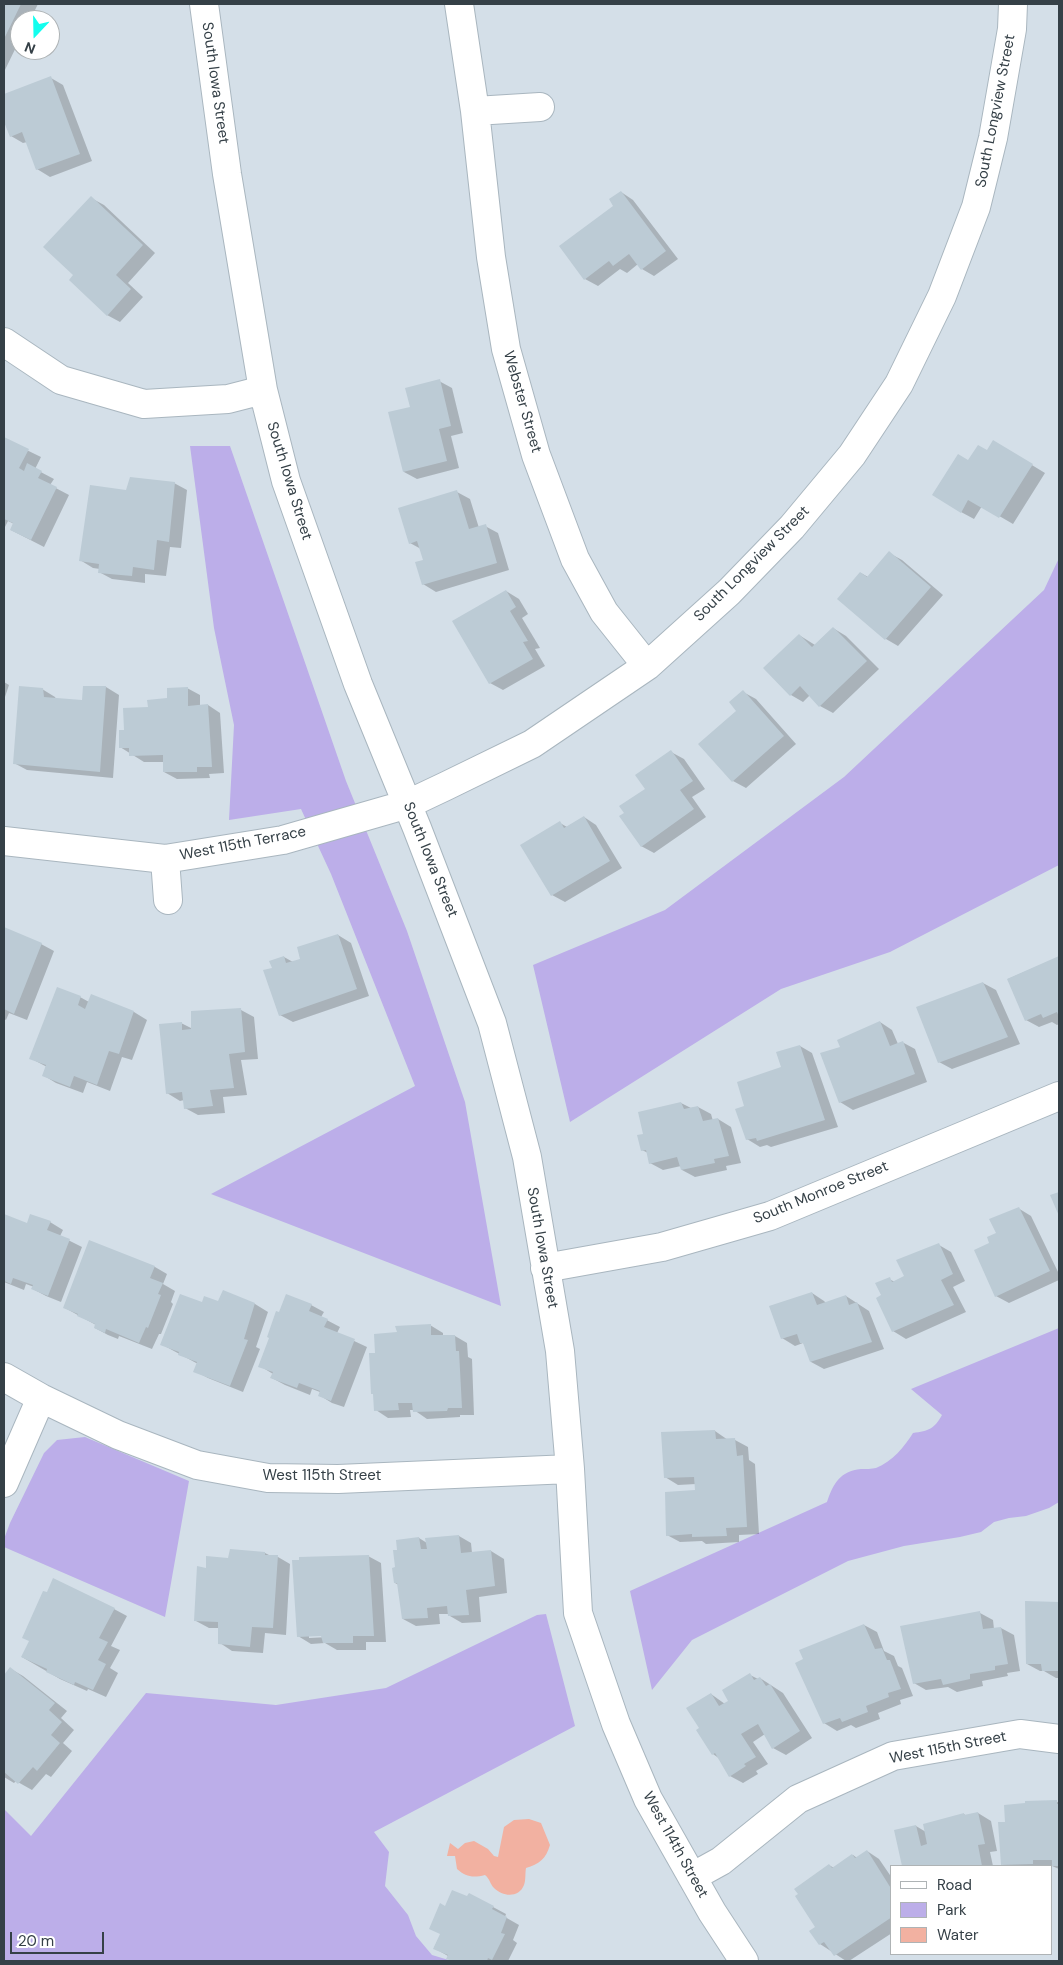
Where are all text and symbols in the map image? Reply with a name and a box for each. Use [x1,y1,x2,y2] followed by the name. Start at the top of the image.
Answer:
[10,10,60,60] north arrow
[198,21,232,145] street label: South Iowa Street
[972,33,1020,189] street label: South Longview Street
[22,38,38,58] text: N
[499,349,545,455] street label: Webster Street
[262,420,316,542] street label: South Iowa Street
[691,503,813,625] street label: South Longview Street
[399,800,461,920] street label: South Iowa Street
[178,823,308,865] street label: West 115th Terrace
[751,1158,891,1228] street label: South Monroe Street
[522,1186,562,1310] street label: South Iowa Street
[263,1467,381,1485] street label: West 115th Street
[888,1728,1008,1768] street label: West 115th Street
[638,1789,712,1901] street label: West 114th Street
[890,1865,1053,1955] legend
[937,1875,972,1895] text: Road
[937,1900,967,1920] text: Park
[12,1922,106,1954] scale bar
[937,1925,978,1945] text: Water
[18,1931,54,1951] text: 20 m

